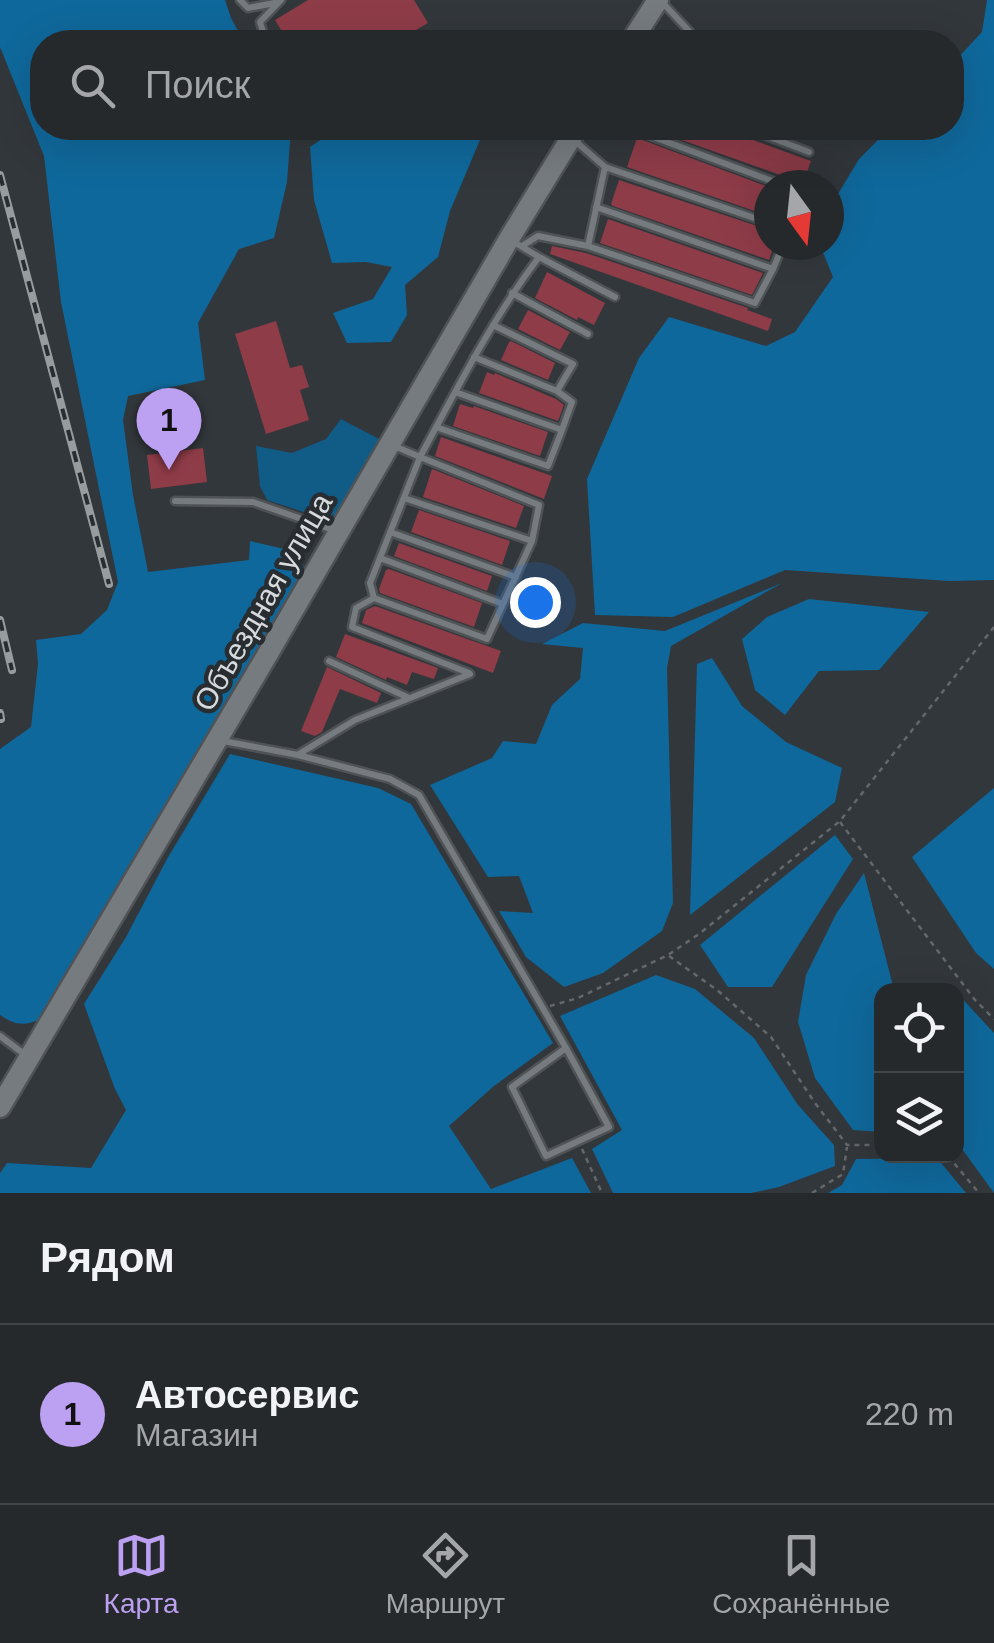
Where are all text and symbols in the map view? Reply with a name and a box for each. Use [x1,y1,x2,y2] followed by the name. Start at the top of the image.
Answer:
[30,30,964,140] search box
[65,58,120,113] icon: search
[145,64,250,106] text: Поиск
[754,170,844,260] north arrow
[136,388,202,470] pin: 1
[187,487,339,716] street label: Объездная улица
[510,577,561,628] your location
[874,983,964,1163] map controls
[874,983,964,1073] button: locate
[874,1073,964,1163] button: layers
[40,1234,175,1281] text: Рядом
[135,1374,359,1416] text: Автосервис
[64,1396,81,1432] text: 1
[865,1396,954,1432] text: 220 m
[135,1417,258,1453] text: Магазин
[104,1528,179,1620] tab: Карта
[386,1528,505,1620] tab: Маршрут
[712,1528,890,1620] tab: Сохранённые

